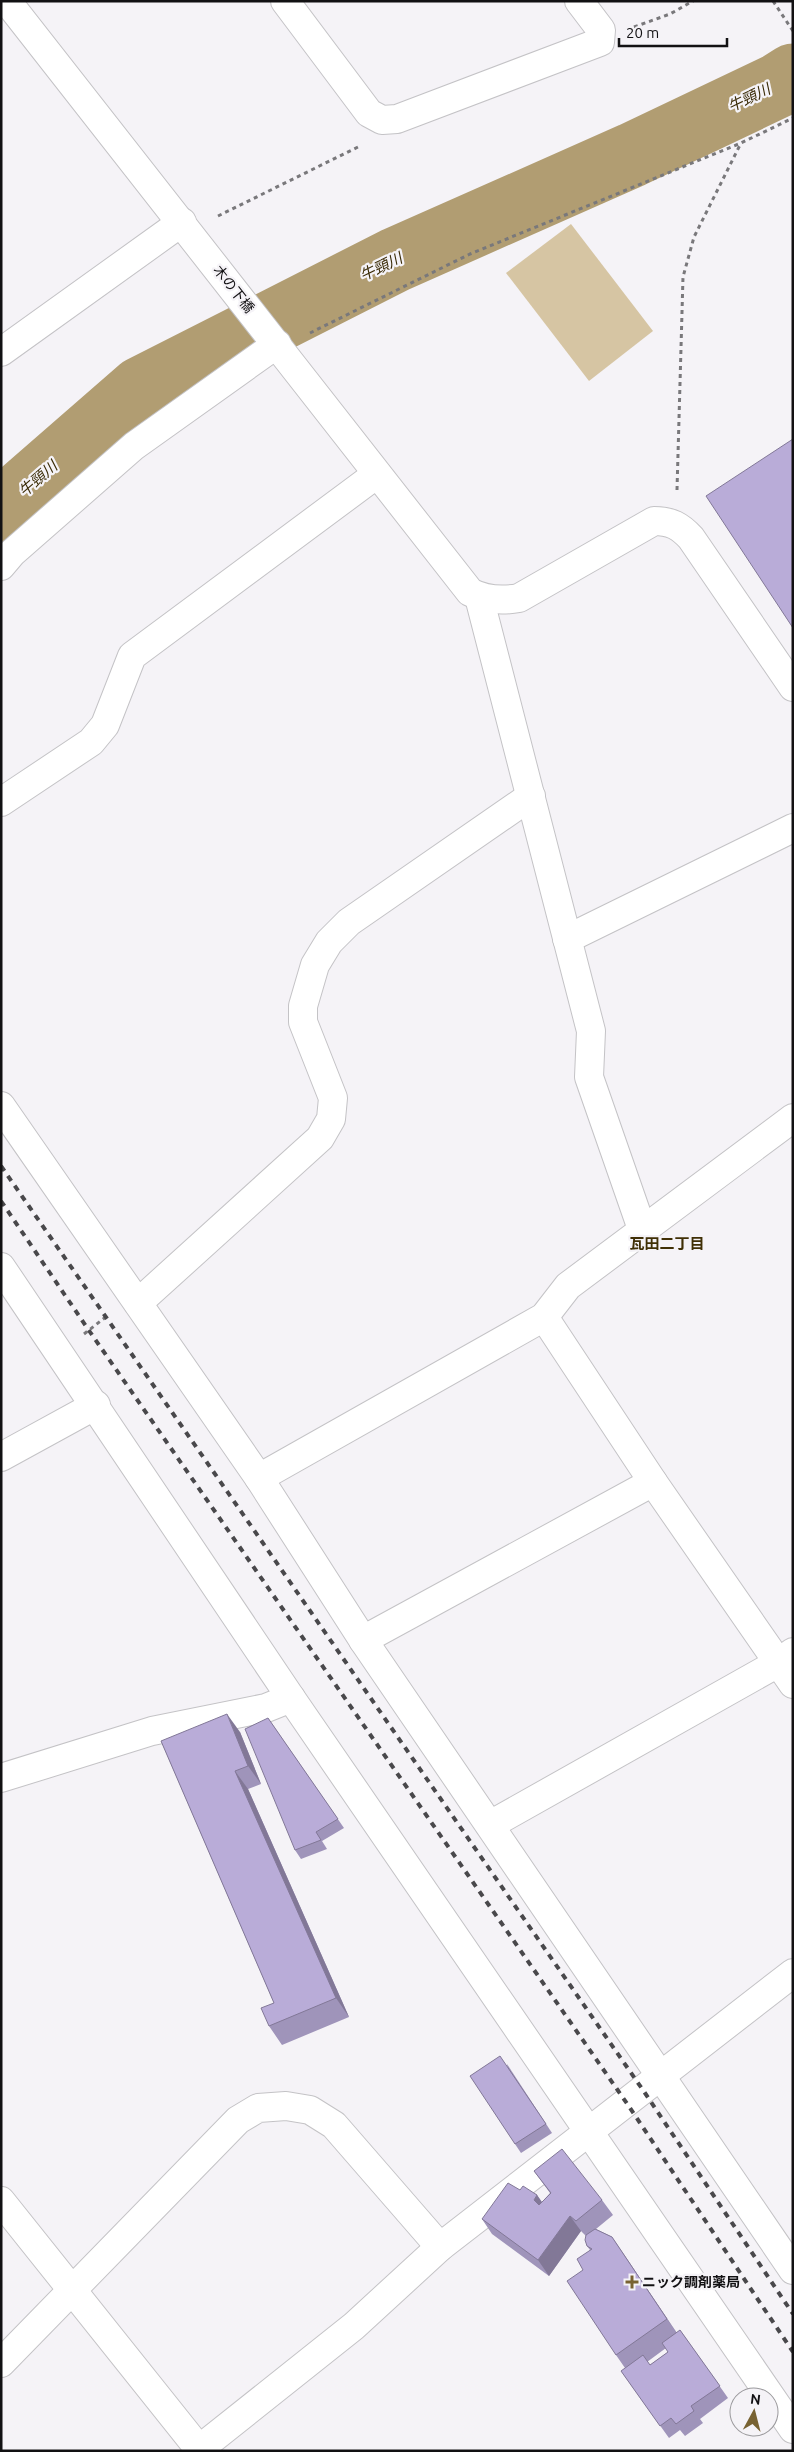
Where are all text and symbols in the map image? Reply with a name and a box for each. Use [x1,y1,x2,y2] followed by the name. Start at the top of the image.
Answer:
[619,15,726,47] scale bar
[626,24,659,41] text: 20 m
[725,79,775,115] water label: 牛頸川
[357,248,407,284] water label: 牛頸川
[210,262,258,316] street label: 木の下橋
[15,456,62,500] water label: 牛頸川
[629,1235,705,1252] district label: 瓦田二丁目
[642,2274,740,2290] place label: ニック調剤薬局
[626,2276,638,2288] marker: ニック調剤薬局
[729,2387,779,2437] north arrow
[749,2391,762,2408] text: N

